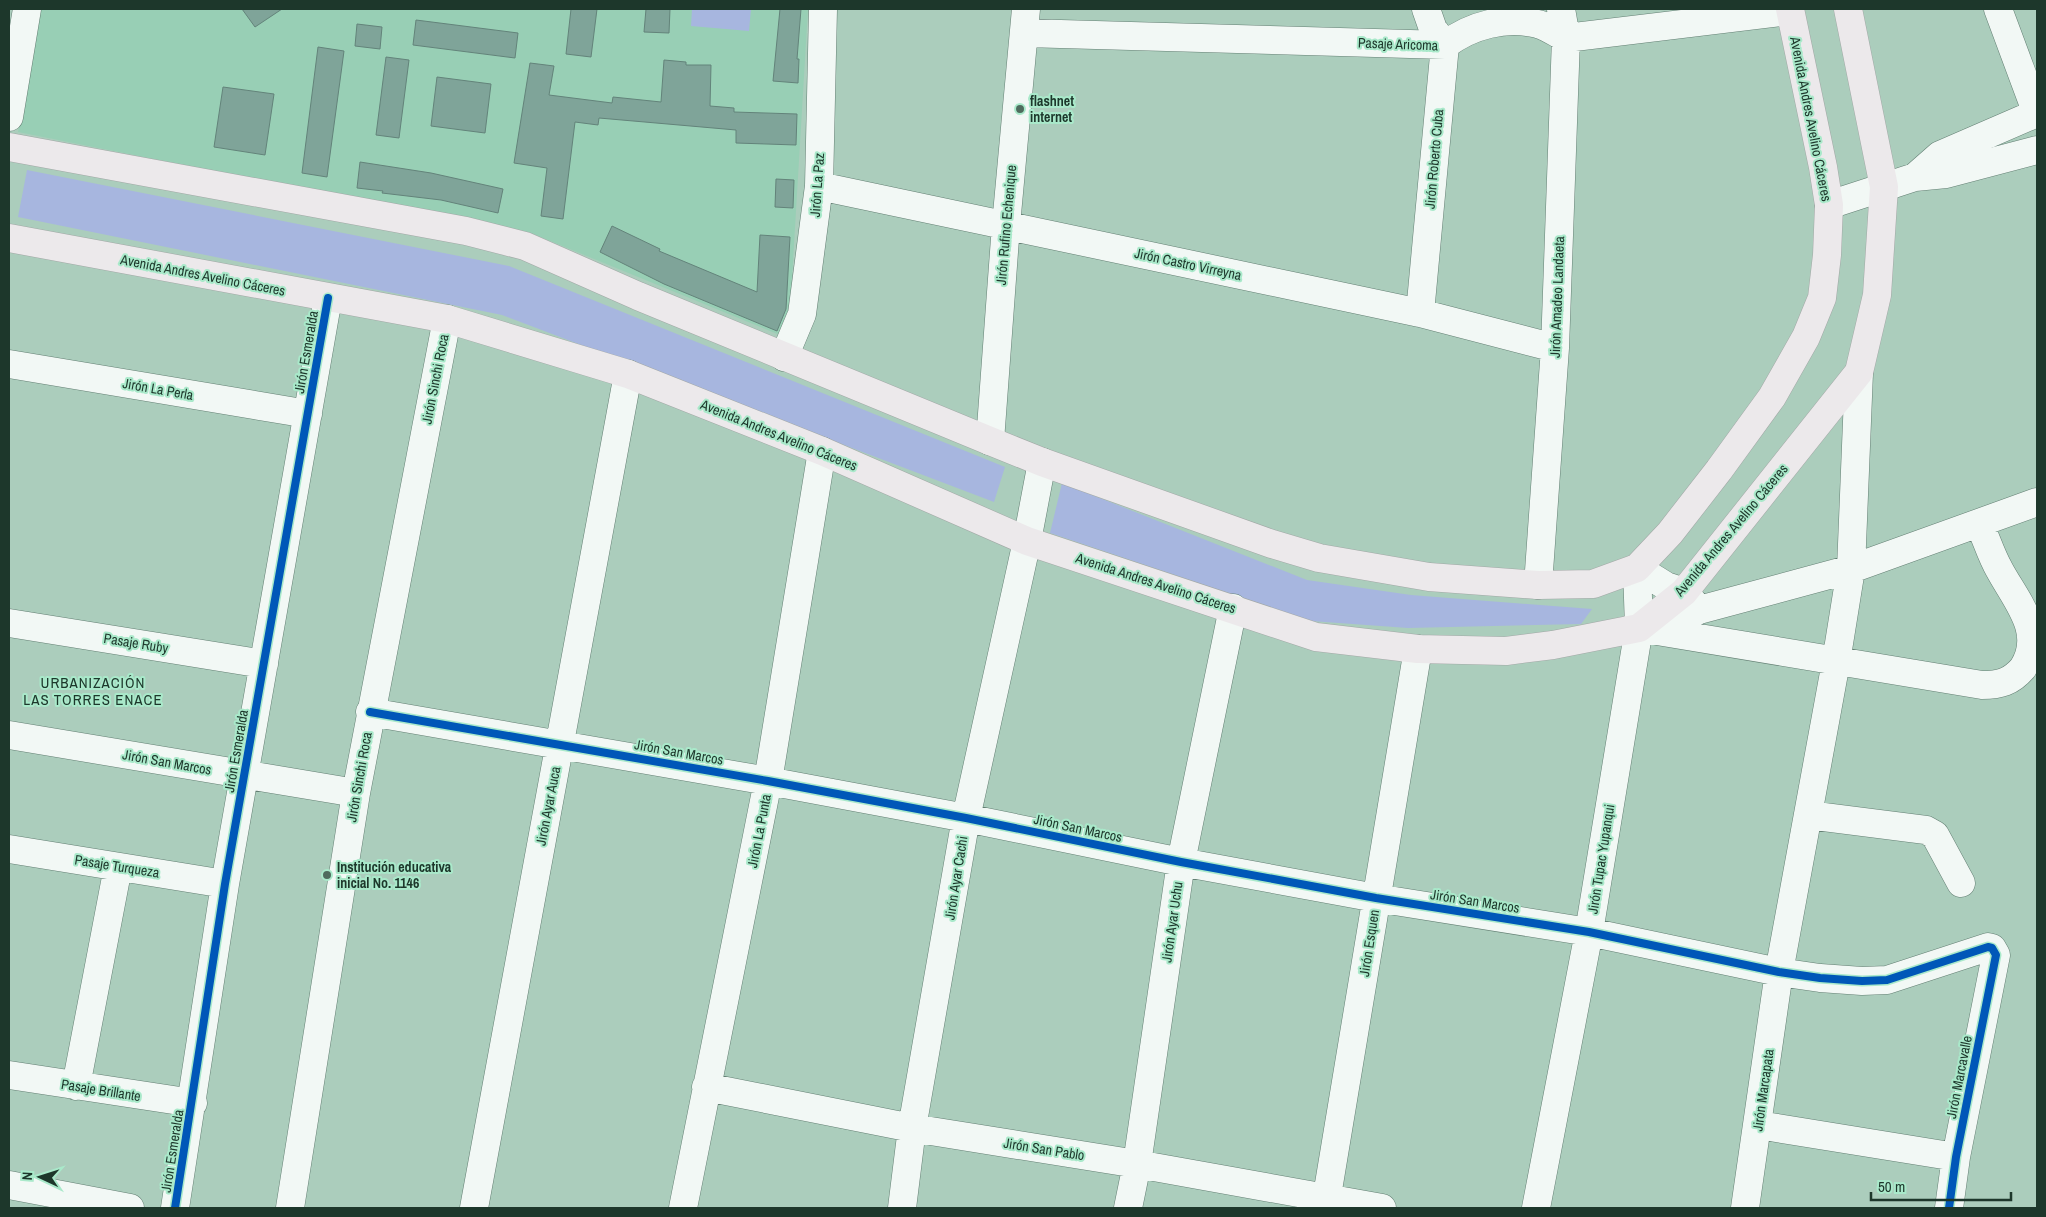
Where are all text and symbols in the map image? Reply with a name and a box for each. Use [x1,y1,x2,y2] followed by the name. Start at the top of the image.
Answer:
[1358,34,1439,54] street label: Pasaje Aricoma
[1786,34,1836,203] street label: Avenida Andres Avelino Cáceres
[1030,92,1074,126] place label: flashnet internet
[1014,103,1026,115] marker: flashnet internet
[1421,108,1447,210] street label: Jirón Roberto Cuba
[806,152,828,218] street label: Jirón La Paz
[992,164,1020,286] street label: Jirón Rufino Echenique
[1546,235,1568,358] street label: Jirón Amadeo Landaeta
[1133,244,1244,284] street label: Jirón Castro Virreyna
[118,250,287,300] street label: Avenida Andres Avelino Cáceres
[290,309,322,395] street label: Jirón Esmeralda
[417,332,453,426] street label: Jirón Sinchi Roca
[121,374,195,404] street label: Jirón La Perla
[697,395,860,475] street label: Avenida Andres Avelino Cáceres
[1670,460,1792,601] street label: Avenida Andres Avelino Cáceres
[1073,548,1239,618] street label: Avenida Andres Avelino Cáceres
[102,629,170,657] street label: Pasaje Ruby
[23,672,163,710] district label: URBANIZACIÓN LAS TORRES ENACE
[220,708,252,794] street label: Jirón Esmeralda
[342,730,376,824] street label: Jirón Sinchi Roca
[633,735,725,769] street label: Jirón San Marcos
[121,745,213,779] street label: Jirón San Marcos
[532,764,565,847] street label: Jirón Ayar Auca
[743,792,775,869] street label: Jirón La Punta
[1583,803,1619,915] street label: Jirón Tupac Yupanqui
[1032,810,1124,846] street label: Jirón San Marcos
[940,835,972,921] street label: Jirón Ayar Cachi
[73,850,161,882] street label: Pasaje Turqueza
[337,858,452,892] place label: Institución educativa inicial No. 1146
[321,869,333,881] marker: Institución educativa inicial No. 1146
[1157,880,1187,964] street label: Jirón Ayar Uchu
[1429,885,1521,917] street label: Jirón San Marcos
[1355,908,1383,978] street label: Jirón Esquen
[1942,1034,1976,1120] street label: Jirón Marcavalle
[1748,1047,1778,1132] street label: Jirón Marcapata
[60,1075,142,1105] street label: Pasaje Brillante
[157,1108,188,1194] street label: Jirón Esmeralda
[1002,1134,1086,1164] street label: Jirón San Pablo
[15,1152,65,1202] north arrow
[1871,1170,2011,1202] scale bar
[18,1171,36,1181] text: N
[1878,1176,1905,1197] text: 50 m

